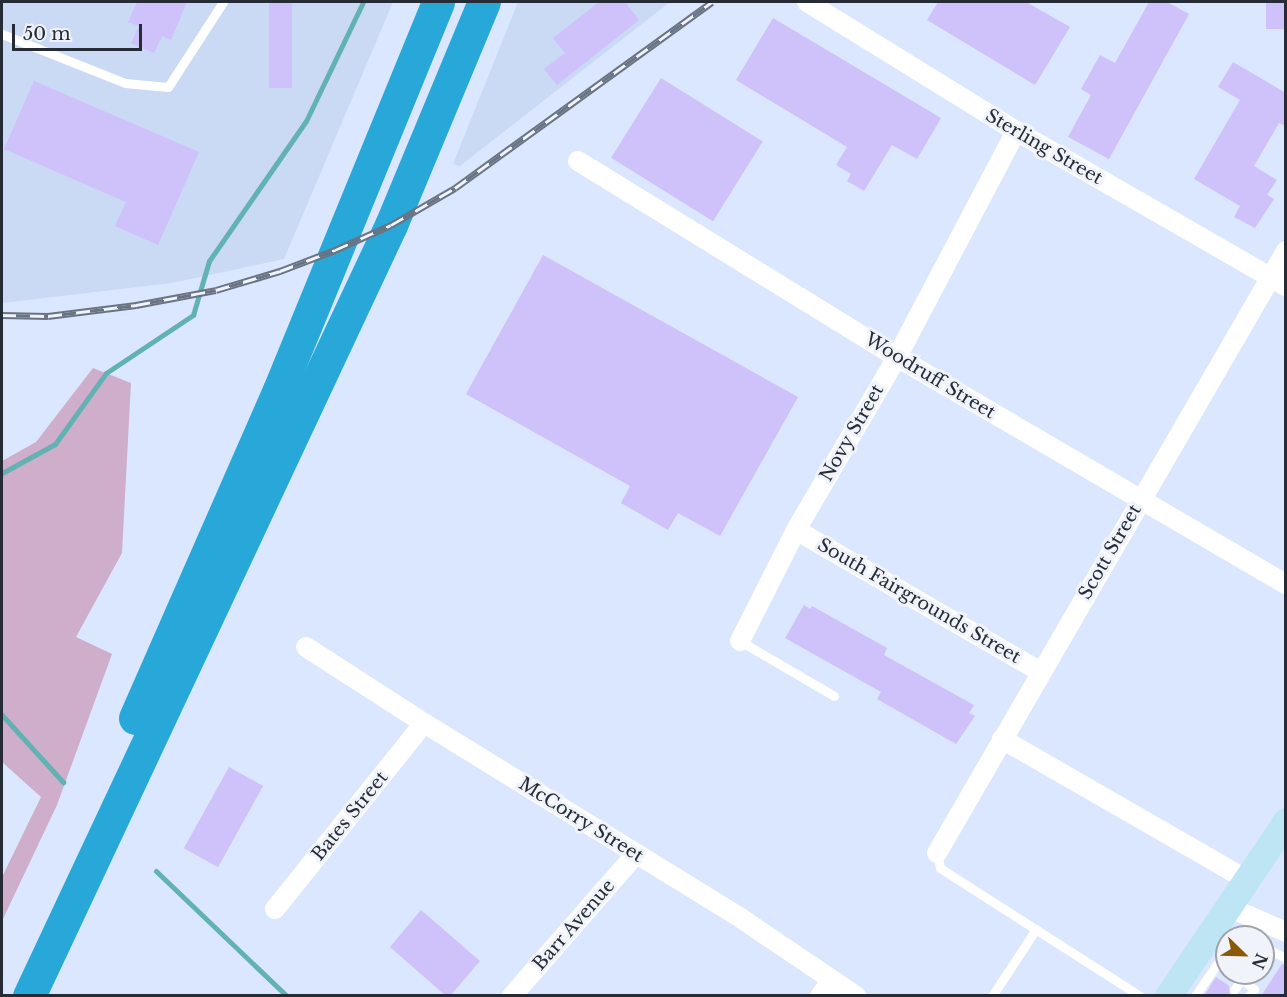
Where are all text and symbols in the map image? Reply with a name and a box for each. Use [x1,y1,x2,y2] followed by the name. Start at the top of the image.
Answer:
[15,12,146,50] scale bar
[23,23,71,45] text: 50 m
[982,105,1106,189] street label: Sterling Street
[861,328,999,424] street label: Woodruff Street
[815,380,889,486] street label: Novy Street
[1074,501,1146,603] street label: Scott Street
[814,534,1024,668] street label: South Fairgrounds Street
[308,767,392,865] street label: Bates Street
[515,773,647,867] street label: McCorry Street
[528,875,620,975] street label: Barr Avenue
[1215,925,1275,985] north arrow
[1248,950,1272,972] text: N

